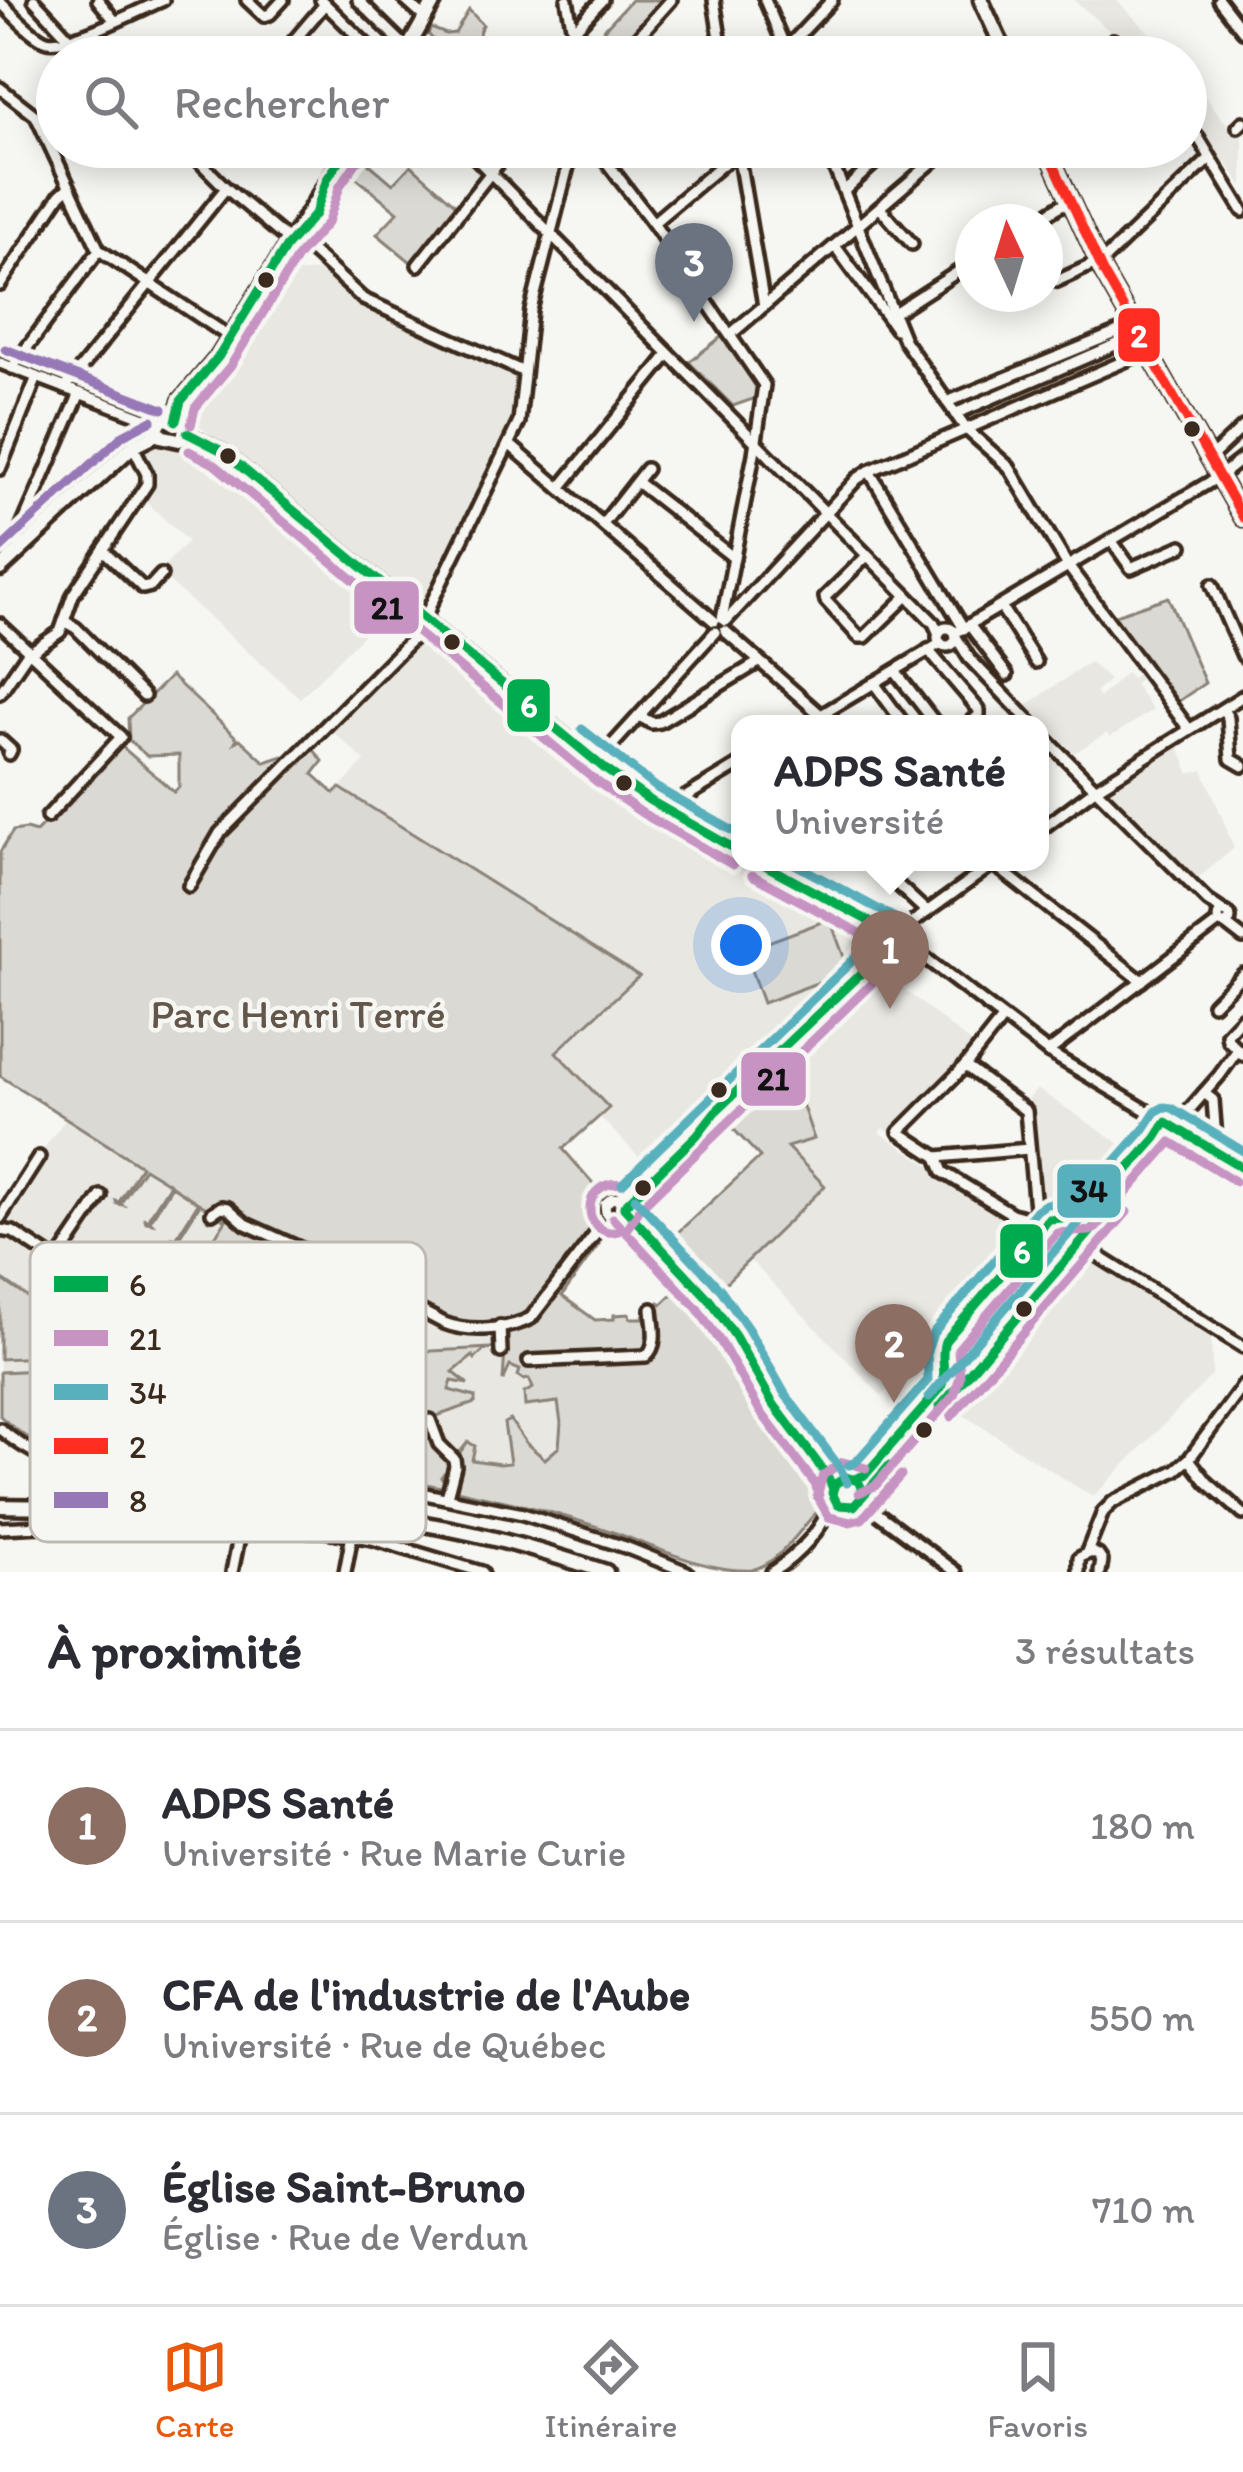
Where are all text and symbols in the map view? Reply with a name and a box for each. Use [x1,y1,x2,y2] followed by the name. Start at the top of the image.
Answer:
[36,36,1207,168] search box
[78,69,144,135] icon: search
[174,75,389,129] text: Rechercher
[955,204,1063,312] north arrow
[655,223,733,322] pin: 3
[255,269,277,291] unlabelled marker
[1116,306,1162,364] line badge: 2
[1130,316,1148,355] text: 2
[1181,418,1203,440] unlabelled marker
[217,445,239,467] unlabelled marker
[352,579,421,636] line badge: 21
[371,588,404,627] text: 21
[441,631,463,653] unlabelled marker
[505,677,552,734] line badge: 6
[520,686,538,725] text: 6
[731,715,1049,871] popup
[774,743,1006,797] text: ADPS Santé
[613,772,635,794] unlabelled marker
[774,797,944,844] text: Université
[851,910,929,1009] pin: 1
[711,915,771,975] your location
[150,988,446,1039] park label: Parc Henri Terré
[739,1050,808,1108] line badge: 21
[757,1059,790,1098] text: 21
[708,1079,730,1101] unlabelled marker
[1055,1162,1123,1220] line badge: 34
[1070,1171,1108,1210] text: 34
[632,1177,654,1199] unlabelled marker
[998,1222,1045,1280] line badge: 6
[1013,1232,1031,1271] text: 6
[30,1242,426,1542] legend
[129,1265,146,1304] text: 6
[1013,1298,1035,1320] unlabelled marker
[855,1304,933,1403] pin: 2
[129,1319,162,1358] text: 21
[129,1373,167,1412] text: 34
[913,1419,935,1441] unlabelled marker
[129,1427,146,1466] text: 2
[129,1481,147,1520] text: 8
[48,1620,302,1681] text: À proximité
[1015,1627,1195,1674] text: 3 résultats
[162,1775,394,1829] text: ADPS Santé
[78,1802,96,1849] text: 1
[1090,1802,1195,1849] text: 180 m
[162,1829,626,1876] text: Université · Rue Marie Curie
[162,1967,690,2021] text: CFA de l'industrie de l'Aube
[77,1994,97,2041] text: 2
[1088,1994,1195,2041] text: 550 m
[162,2021,606,2068] text: Université · Rue de Québec
[162,2159,526,2213] text: Église Saint-Bruno
[76,2186,98,2233] text: 3
[1092,2186,1195,2233] text: 710 m
[162,2213,528,2260] text: Église · Rue de Verdun
[155,2334,235,2445] tab: Carte
[544,2334,678,2445] tab: Itinéraire
[987,2334,1088,2445] tab: Favoris

